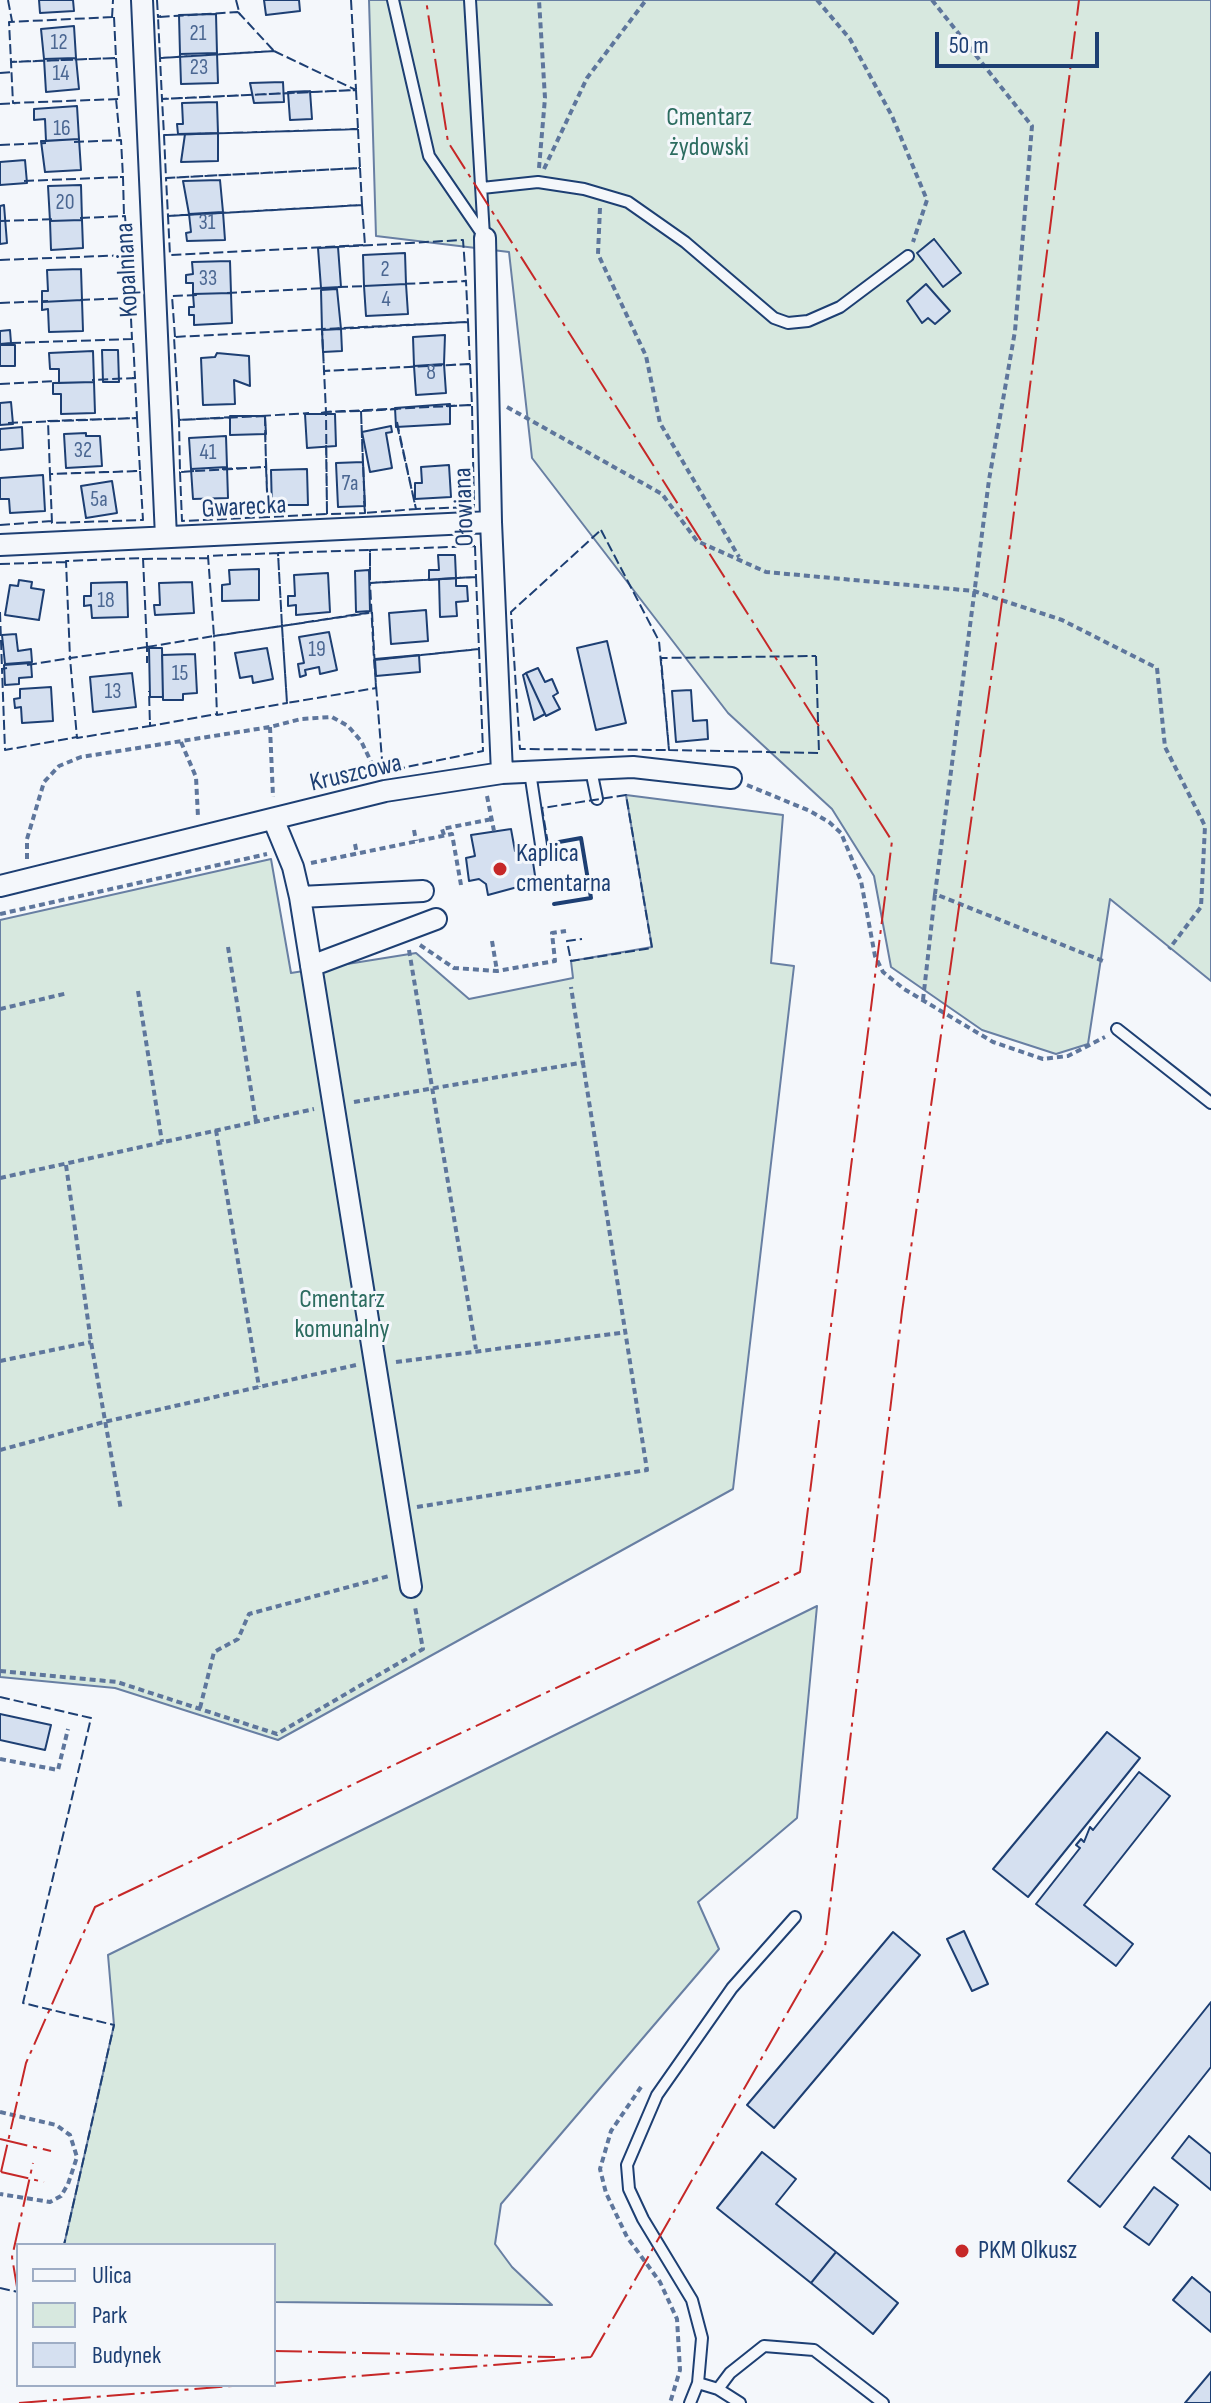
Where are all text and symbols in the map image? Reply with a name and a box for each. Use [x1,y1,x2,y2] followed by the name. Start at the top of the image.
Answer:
[939,16,1103,66] scale bar
[190,21,206,47] house number: 21
[50,30,68,56] house number: 12
[949,31,989,60] text: 50 m
[190,55,208,81] house number: 23
[53,61,69,87] house number: 14
[666,102,752,164] park label: Cmentarz żydowski
[53,116,71,142] house number: 16
[56,190,74,216] house number: 20
[199,210,215,236] house number: 31
[110,222,146,318] street label: Kopalniana
[380,257,390,283] house number: 2
[199,266,217,292] house number: 33
[381,287,391,313] house number: 4
[426,360,436,386] house number: 8
[74,438,92,464] house number: 32
[200,440,216,466] house number: 41
[448,467,482,547] street label: Ołowiana
[342,471,358,497] house number: 7a
[90,487,108,513] house number: 5a
[201,490,287,526] street label: Gwarecka
[97,588,115,614] house number: 18
[308,637,326,663] house number: 19
[172,661,188,687] house number: 15
[105,679,121,705] house number: 13
[307,748,405,800] street label: Kruszcowa
[516,838,611,900] place label: Kaplica cmentarna
[491,860,509,878] marker: Kaplica cmentarna
[295,1284,389,1346] park label: Cmentarz komunalny
[978,2235,1077,2267] place label: PKM Olkusz
[953,2242,971,2260] marker: PKM Olkusz
[16,2243,276,2387] legend
[92,2261,132,2290] text: Ulica
[92,2301,127,2330] text: Park
[92,2341,161,2370] text: Budynek

